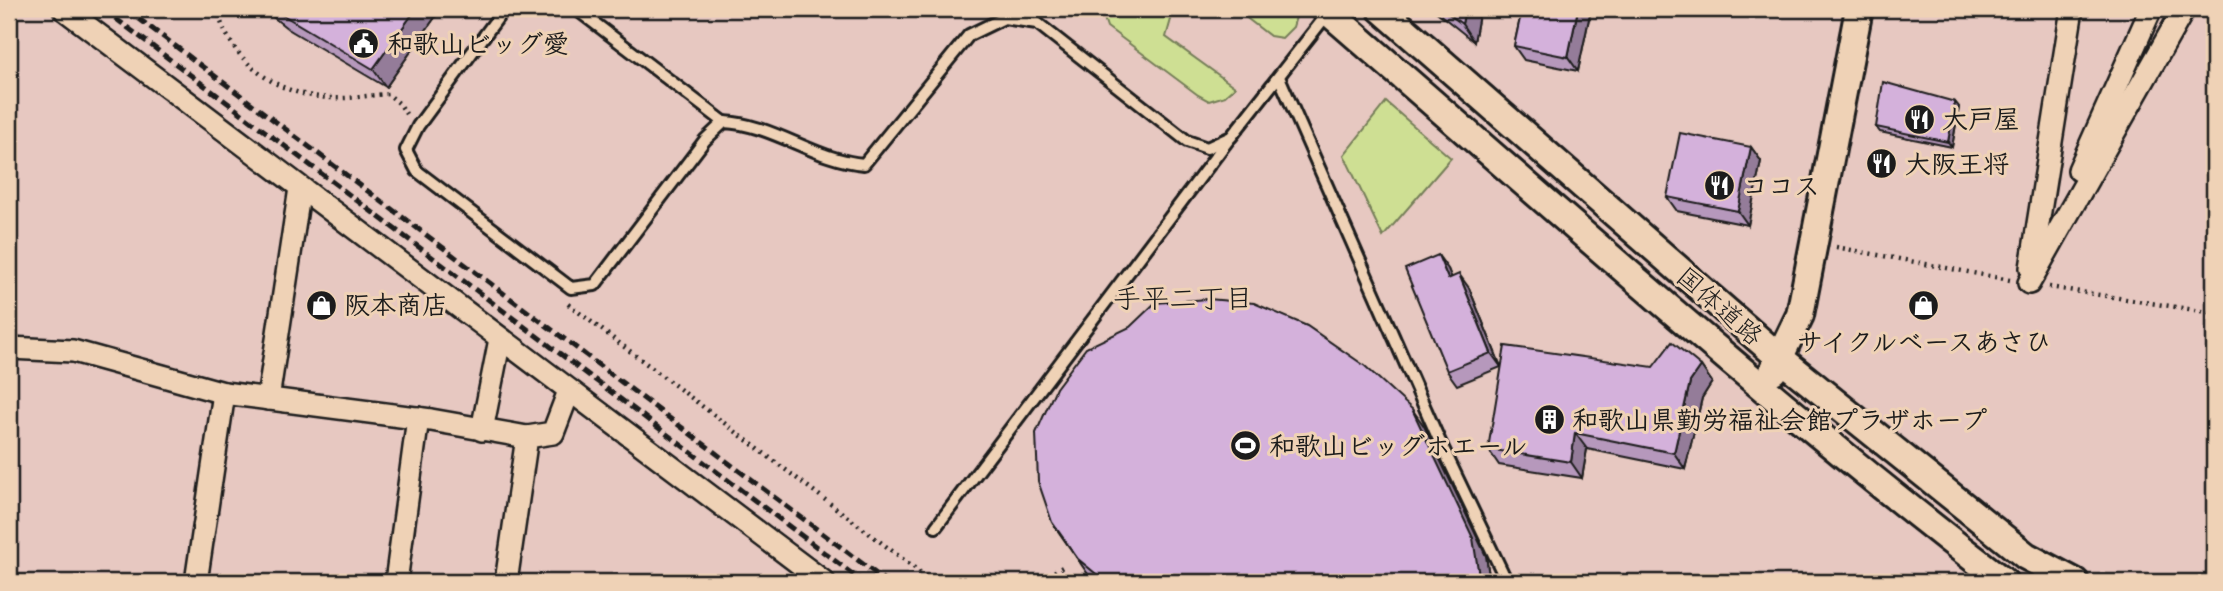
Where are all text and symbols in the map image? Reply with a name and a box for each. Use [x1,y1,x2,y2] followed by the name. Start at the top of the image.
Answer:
[347,27,381,61] public building icon: 和歌山ビッグ愛
[387,29,569,66] place label: 和歌山ビッグ愛
[1902,102,1936,136] restaurant icon: 大戸屋
[1942,104,2020,141] place label: 大戸屋
[1865,147,1899,181] restaurant icon: 大阪王将
[1905,149,2009,186] place label: 大阪王将
[1702,169,1736,203] restaurant icon: ココス
[1742,171,1820,208] place label: ココス
[1666,261,1769,357] street label: 国体道路
[1113,283,1253,323] district label: 手平二丁目
[304,288,338,322] shop icon: 阪本商店
[1907,289,1941,323] shop icon: サイクルベースあさひ
[344,290,448,327] place label: 阪本商店
[1797,327,2051,364] place label: サイクルベースあさひ
[1532,403,1566,437] building icon: 和歌山県勤労福祉会館プラザホープ
[1572,405,1987,442] place label: 和歌山県勤労福祉会館プラザホープ
[1229,429,1263,463] sports icon: 和歌山ビッグホエール
[1269,431,1527,468] place label: 和歌山ビッグホエール

